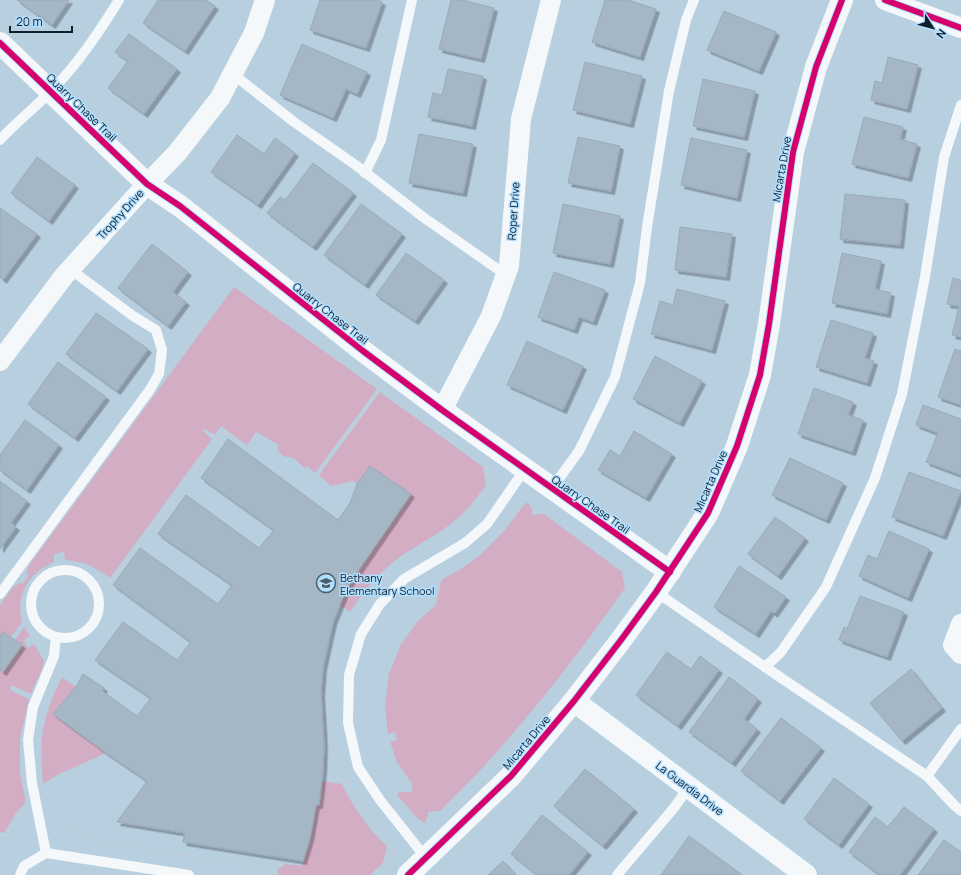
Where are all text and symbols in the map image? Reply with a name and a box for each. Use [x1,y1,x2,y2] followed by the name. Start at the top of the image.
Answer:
[10,8,72,34] scale bar
[913,8,953,48] north arrow
[16,13,43,30] text: 20 m
[933,27,950,42] text: N
[44,70,120,144] street label: Quarry Chase Trail
[768,134,794,203] street label: Micarta Drive
[503,181,523,241] street label: Roper Drive
[93,185,147,242] street label: Trophy Drive
[290,279,372,347] street label: Quarry Chase Trail
[690,447,731,514] street label: Micarta Drive
[549,471,633,537] street label: Quarry Chase Trail
[340,570,435,598] place label: Bethany Elementary School
[315,572,337,594] school or university icon: Bethany Elementary School
[499,711,553,772] street label: Micarta Drive
[653,758,727,819] street label: La Guardia Drive

